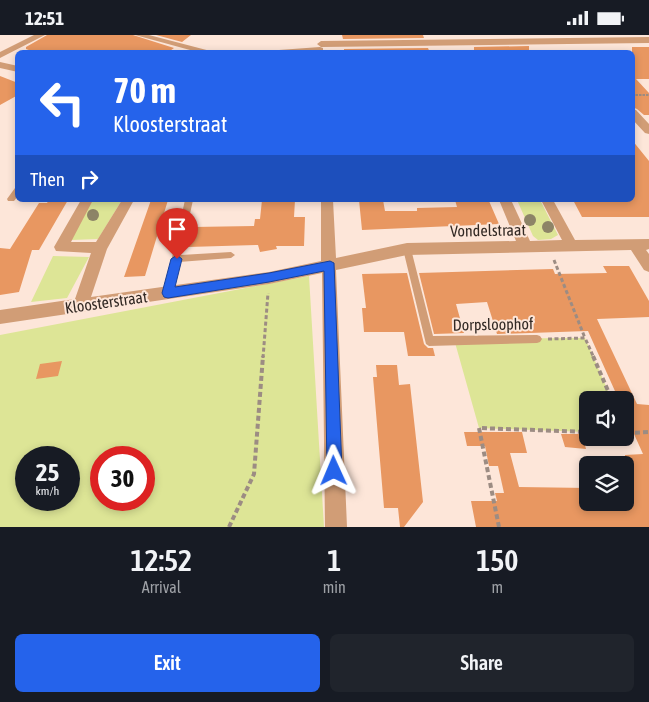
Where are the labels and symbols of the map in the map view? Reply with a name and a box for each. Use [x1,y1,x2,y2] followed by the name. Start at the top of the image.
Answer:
[156,208,198,259] pin
[450,220,526,240] street label: Vondelstraat
[64,287,149,317] street label: Kloosterstraat
[452,314,534,335] street label: Dorpsloophof
[307,444,359,496] position arrow
[90,446,155,511] speed limit sign: 30

